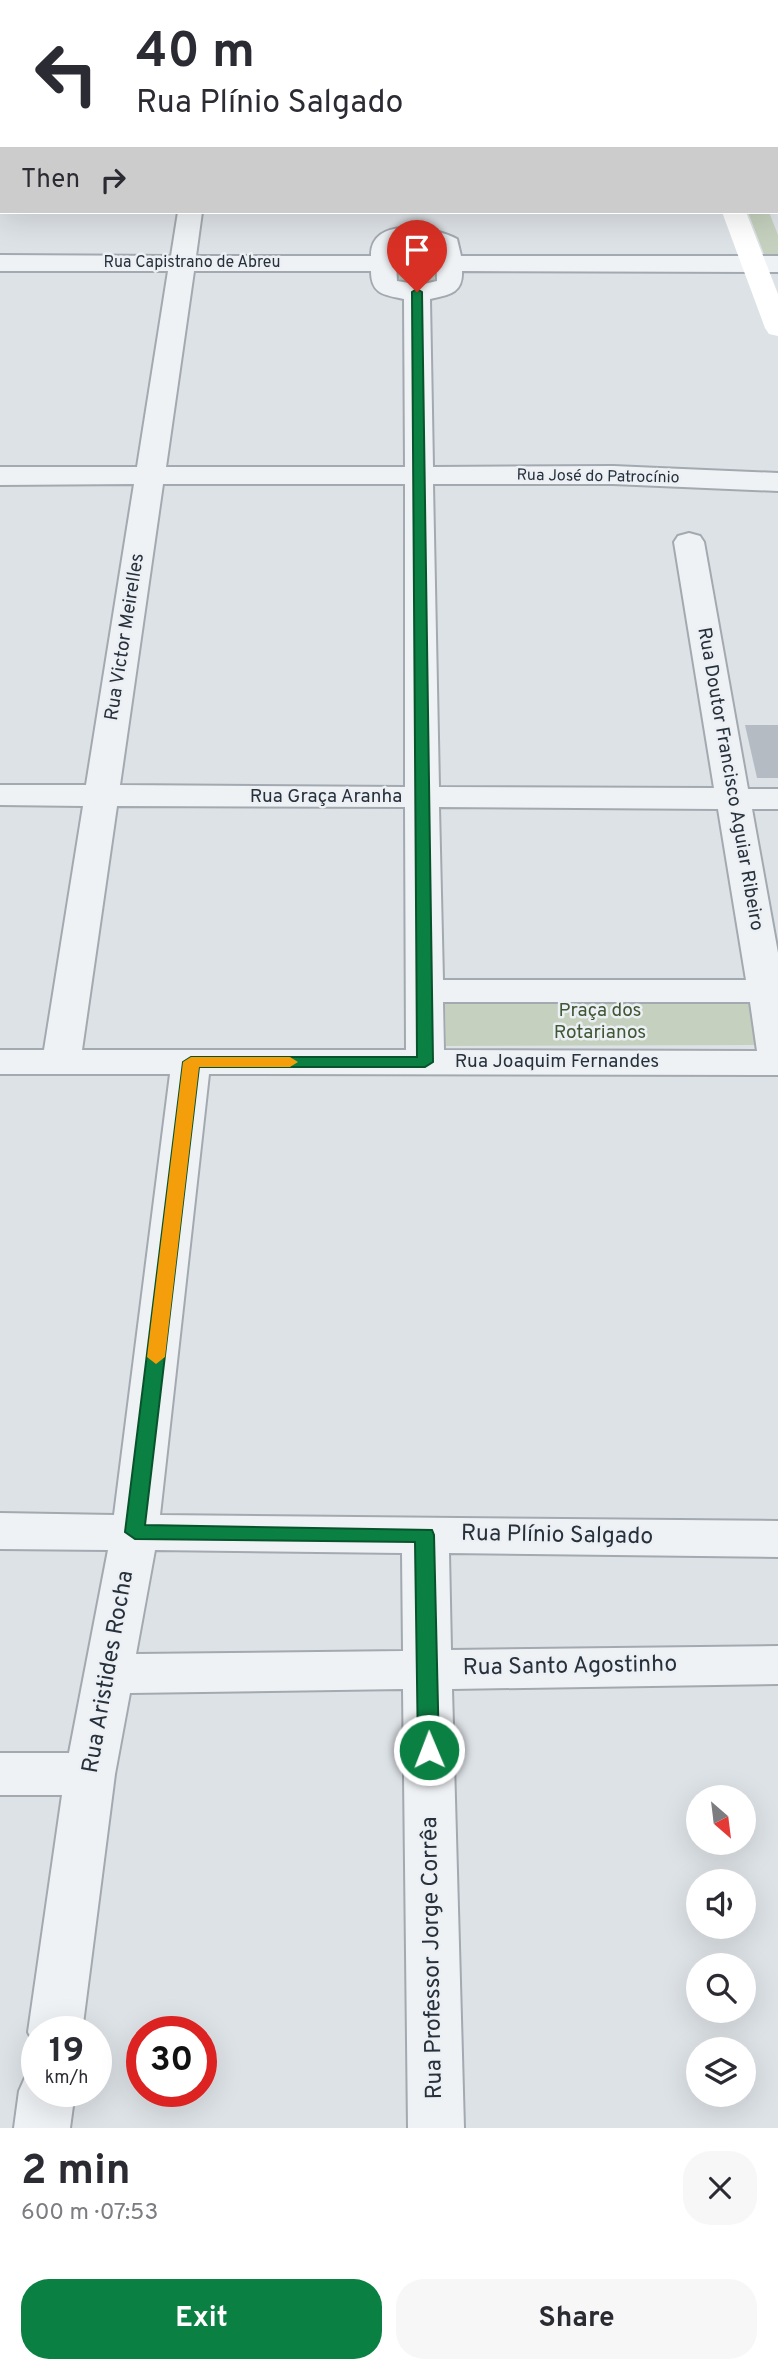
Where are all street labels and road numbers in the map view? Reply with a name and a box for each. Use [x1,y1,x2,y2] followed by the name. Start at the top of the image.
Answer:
[104,253,280,273] street label: Rua Capistrano de Abreu
[516,466,680,488] street label: Rua José do Patrocínio
[100,552,150,722] street label: Rua Victor Meirelles
[691,625,769,933] street label: Rua Doutor Francisco Aguiar Ribeiro
[250,785,402,809] street label: Rua Graça Aranha
[455,1050,659,1074] street label: Rua Joaquim Fernandes
[461,1520,653,1552] street label: Rua Plínio Salgado
[77,1568,141,1776] street label: Rua Aristides Rocha
[462,1651,678,1683] street label: Rua Santo Agostinho
[416,1816,450,2100] street label: Rua Professor Jorge Corrêa

